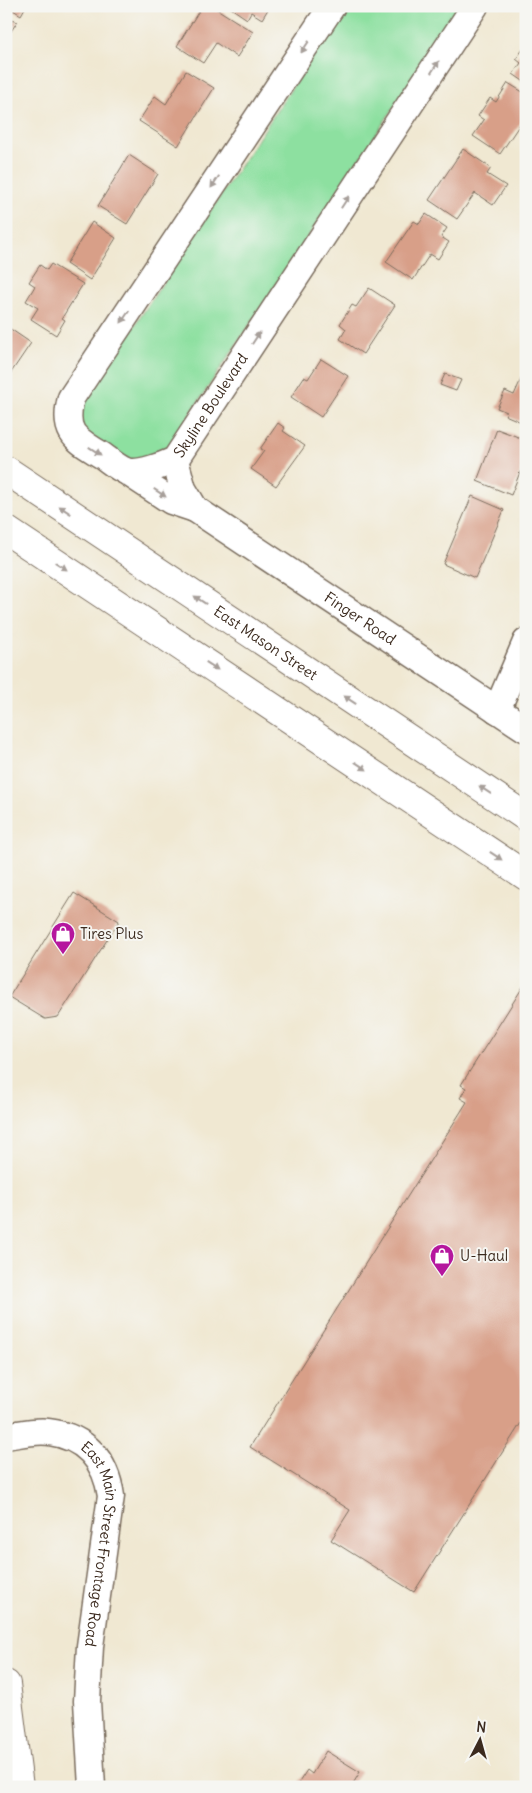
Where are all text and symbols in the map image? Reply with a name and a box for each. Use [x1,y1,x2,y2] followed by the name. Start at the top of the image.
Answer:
[300,40,310,54] one-way arrow
[430,60,440,74] one-way arrow
[210,175,220,189] one-way arrow
[341,196,350,209] one-way arrow
[120,311,130,324] one-way arrow
[251,331,261,345] one-way arrow
[169,350,252,461] street label: Skyline Boulevard
[88,446,102,456] one-way arrow
[153,488,166,498] one-way arrow
[59,505,72,515] one-way arrow
[55,562,68,571] one-way arrow
[321,588,400,649] street label: Finger Road
[194,595,207,605] one-way arrow
[210,601,321,684] street label: East Mason Street
[205,661,218,670] one-way arrow
[343,695,357,705] one-way arrow
[355,761,368,771] one-way arrow
[478,786,492,795] one-way arrow
[489,851,503,861] one-way arrow
[50,921,76,955] shop icon: Tires Plus
[80,924,143,943] place label: Tires Plus
[429,1243,455,1277] shop icon: U-Haul
[460,1246,508,1265] place label: U-Haul
[77,1437,121,1648] street label: East Main Street Frontage Road
[454,1716,504,1766] north arrow
[476,1718,487,1737] text: N

